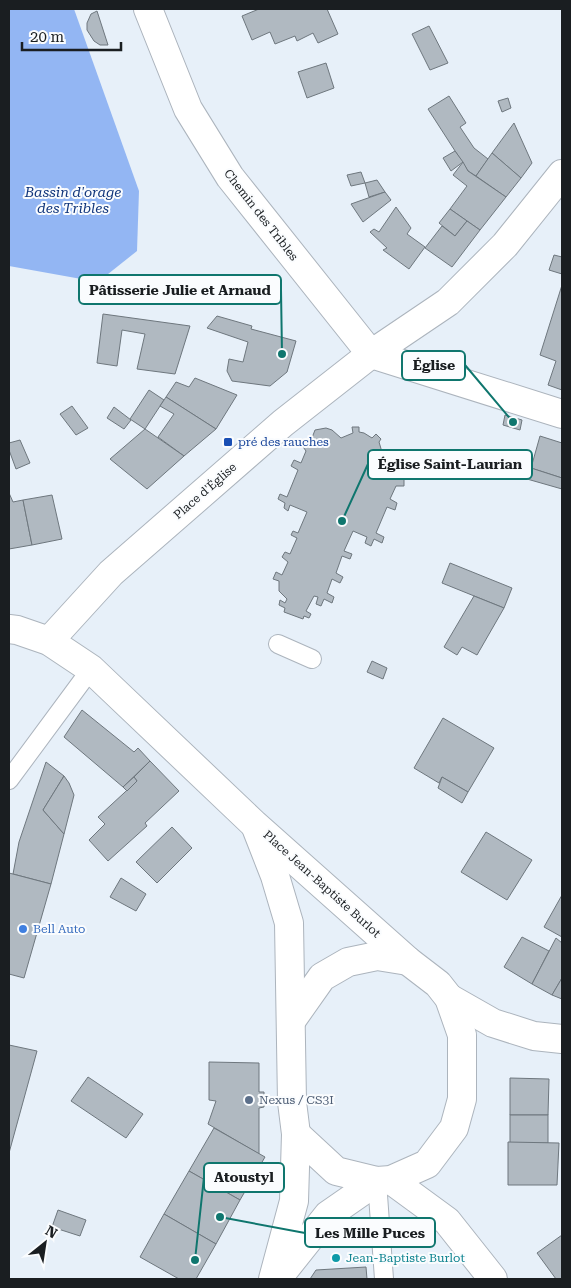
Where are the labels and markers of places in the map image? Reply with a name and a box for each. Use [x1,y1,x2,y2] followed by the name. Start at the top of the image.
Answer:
[79,275,281,304] callout: Pâtisserie Julie et Arnaud
[402,351,465,380] callout: Église
[238,435,329,449] place label: pré des rauches
[222,436,234,448] marker: pré des rauches
[368,450,532,479] callout: Église Saint-Laurian
[33,922,86,936] place label: Bell Auto
[17,923,29,935] marker: Bell Auto
[259,1093,334,1107] place label: Nexus / CS3I
[243,1094,255,1106] marker: Nexus / CS3I
[204,1163,284,1192] callout: Atoustyl
[305,1218,435,1247] callout: Les Mille Puces
[346,1251,465,1265] place label: Jean-Baptiste Burlot
[330,1252,342,1264] marker: Jean-Baptiste Burlot

